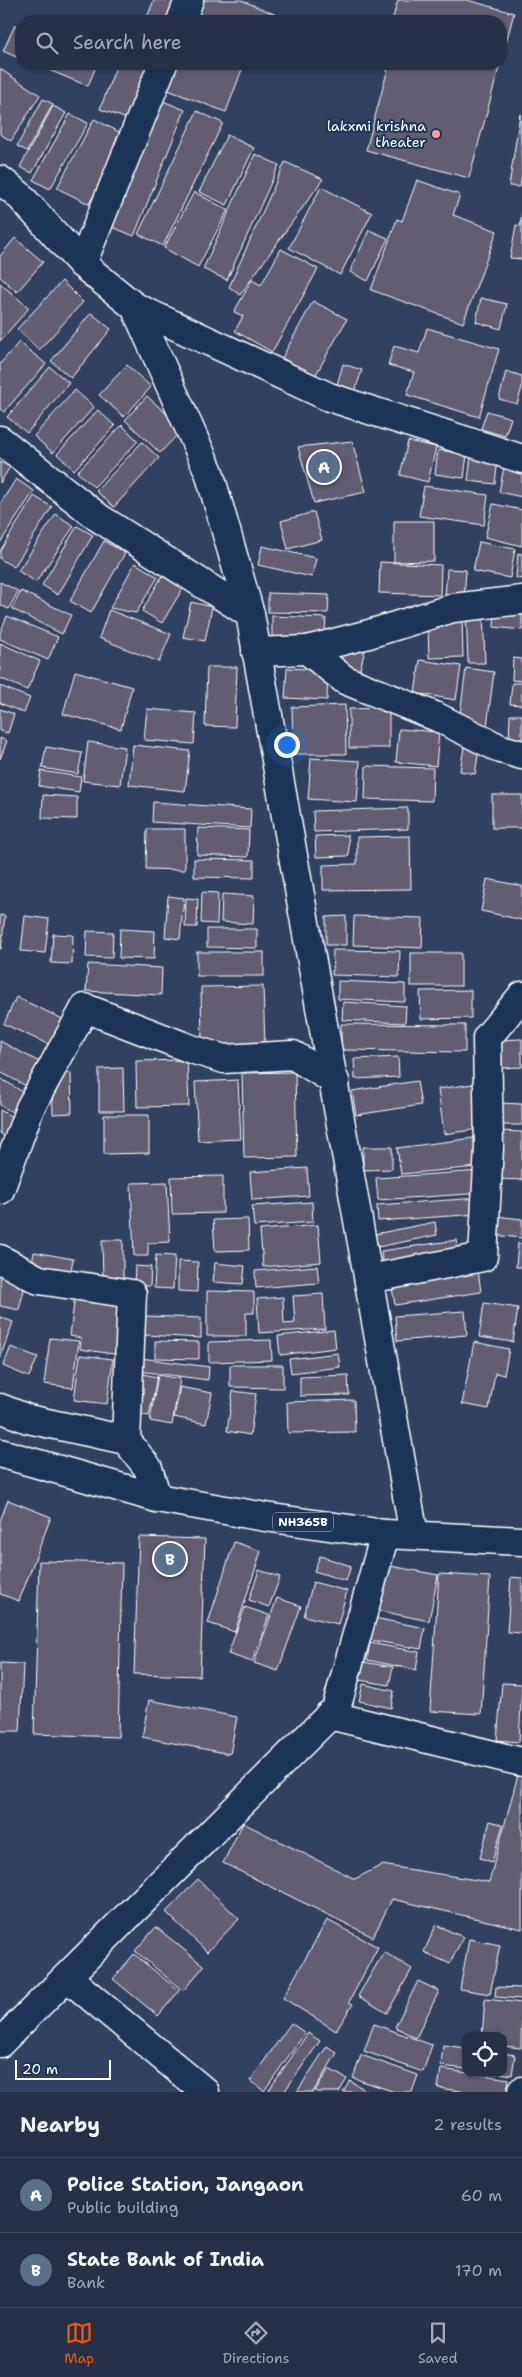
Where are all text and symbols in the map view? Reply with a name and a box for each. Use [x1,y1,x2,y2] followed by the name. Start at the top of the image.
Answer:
[15,15,507,70] search box
[33,29,61,57] icon: search
[73,30,182,55] text: Search here
[327,117,426,151] place label: lakxmi krishna theater
[430,128,442,140] marker: lakxmi krishna theater
[308,448,340,486] pin: A
[274,732,300,758] your location
[273,1512,333,1531] road number: NH365B
[154,1540,186,1578] pin: B
[462,2032,507,2077] map controls
[462,2032,507,2077] button: locate
[15,2057,111,2080] scale bar
[22,2060,58,2078] text: 20 m
[20,2111,100,2139] text: Nearby
[433,2114,502,2135] text: 2 results
[67,2172,304,2197] text: Police Station, Jangaon
[30,2185,42,2206] text: A
[461,2185,502,2206] text: 60 m
[67,2197,179,2218] text: Public building
[67,2247,264,2272] text: State Bank of India
[31,2260,41,2281] text: B
[455,2260,502,2281] text: 170 m
[67,2272,105,2293] text: Bank
[64,2319,94,2367] tab: Map
[223,2319,290,2367] tab: Directions
[418,2319,458,2367] tab: Saved

